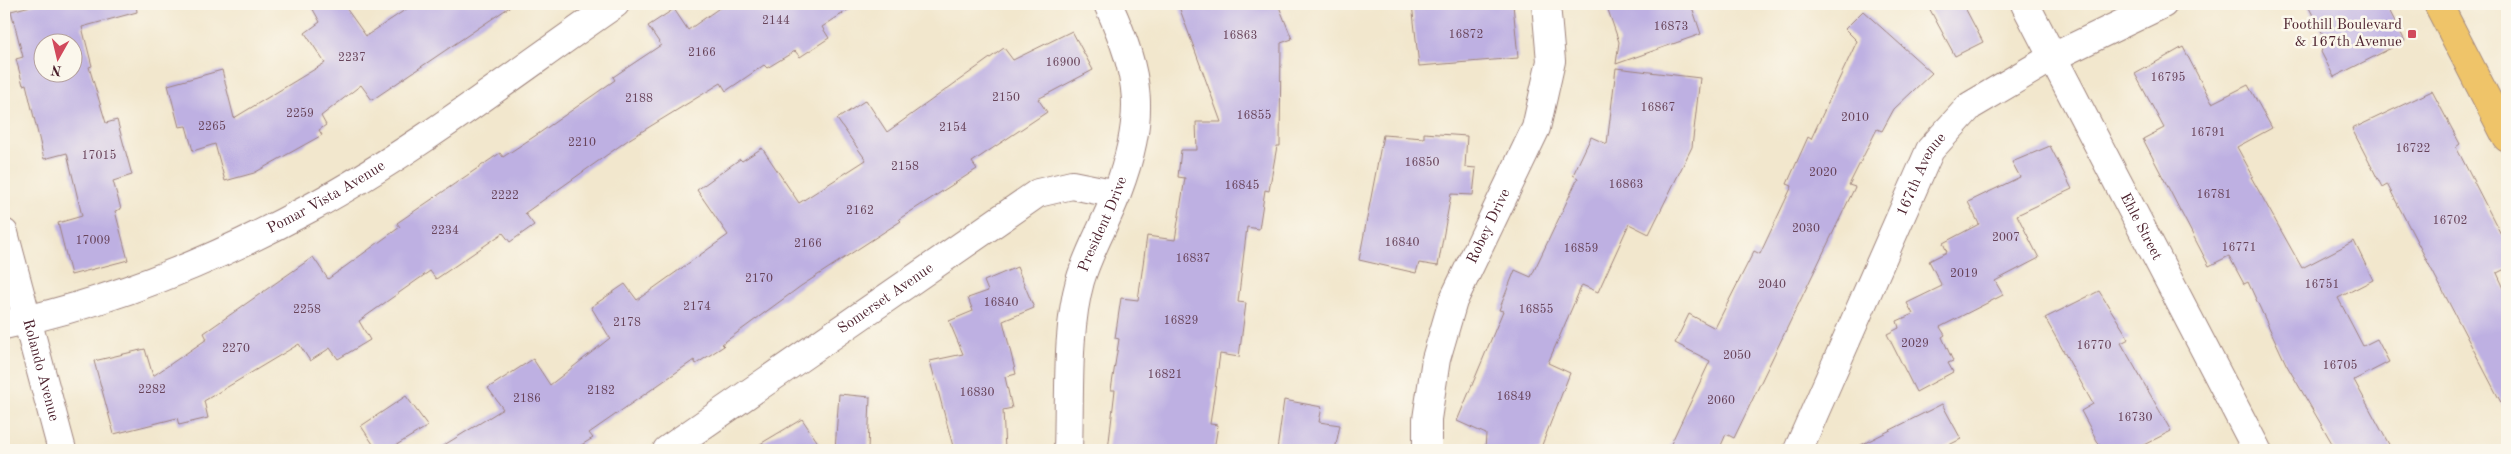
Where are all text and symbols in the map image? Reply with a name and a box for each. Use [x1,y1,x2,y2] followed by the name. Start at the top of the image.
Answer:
[762,15,790,27] house number: 2144
[2283,18,2402,50] place label: Foothill Boulevard & 167th Avenue
[1654,21,1688,33] house number: 16873
[2406,28,2418,40] marker: Foothill Boulevard & 167th Avenue
[1449,29,1483,41] house number: 16872
[1223,30,1257,42] house number: 16863
[32,32,82,82] north arrow
[688,47,716,59] house number: 2166
[338,52,366,64] house number: 2237
[1046,57,1080,69] house number: 16900
[50,62,63,78] text: N
[2151,71,2185,84] house number: 16795
[992,91,1020,104] house number: 2150
[625,93,653,105] house number: 2188
[1641,102,1675,114] house number: 16867
[286,107,314,120] house number: 2259
[1237,109,1271,122] house number: 16855
[1841,112,1869,124] house number: 2010
[198,120,226,133] house number: 2265
[939,121,967,134] house number: 2154
[2191,127,2225,139] house number: 16791
[1894,130,1949,218] street label: 167th Avenue
[568,137,596,149] house number: 2210
[2396,143,2430,155] house number: 16722
[82,149,116,162] house number: 17015
[1405,156,1439,169] house number: 16850
[265,158,388,237] street label: Pomar Vista Avenue
[891,160,919,173] house number: 2158
[1809,167,1837,179] house number: 2020
[1076,175,1130,274] street label: President Drive
[1225,179,1259,192] house number: 16845
[1609,179,1643,191] house number: 16863
[1465,186,1513,266] street label: Robey Drive
[2197,189,2231,201] house number: 16781
[491,190,519,202] house number: 2222
[2117,191,2164,263] street label: Ehle Street
[846,205,874,217] house number: 2162
[2433,215,2467,227] house number: 16702
[1792,223,1820,235] house number: 2030
[431,225,459,237] house number: 2234
[1992,232,2020,244] house number: 2007
[76,235,110,247] house number: 17009
[1385,237,1419,249] house number: 16840
[794,238,822,250] house number: 2166
[1564,242,1598,255] house number: 16859
[2222,242,2256,254] house number: 16771
[1176,253,1210,265] house number: 16837
[835,260,936,337] street label: Somerset Avenue
[1950,268,1978,280] house number: 2019
[745,273,773,285] house number: 2170
[2305,278,2339,291] house number: 16751
[1758,279,1786,291] house number: 2040
[984,297,1018,309] house number: 16840
[683,301,711,313] house number: 2174
[293,303,321,316] house number: 2258
[1519,303,1553,316] house number: 16855
[1164,315,1198,327] house number: 16829
[613,317,641,329] house number: 2178
[20,318,61,423] street label: Rolando Avenue
[1901,338,1929,350] house number: 2029
[2077,340,2111,352] house number: 16770
[222,343,250,355] house number: 2270
[1723,349,1751,362] house number: 2050
[2323,359,2357,372] house number: 16705
[1148,369,1182,381] house number: 16821
[138,384,166,396] house number: 2282
[587,385,615,397] house number: 2182
[960,387,994,399] house number: 16830
[1497,391,1531,403] house number: 16849
[513,393,541,405] house number: 2186
[1707,395,1735,407] house number: 2060
[2118,412,2152,424] house number: 16730

